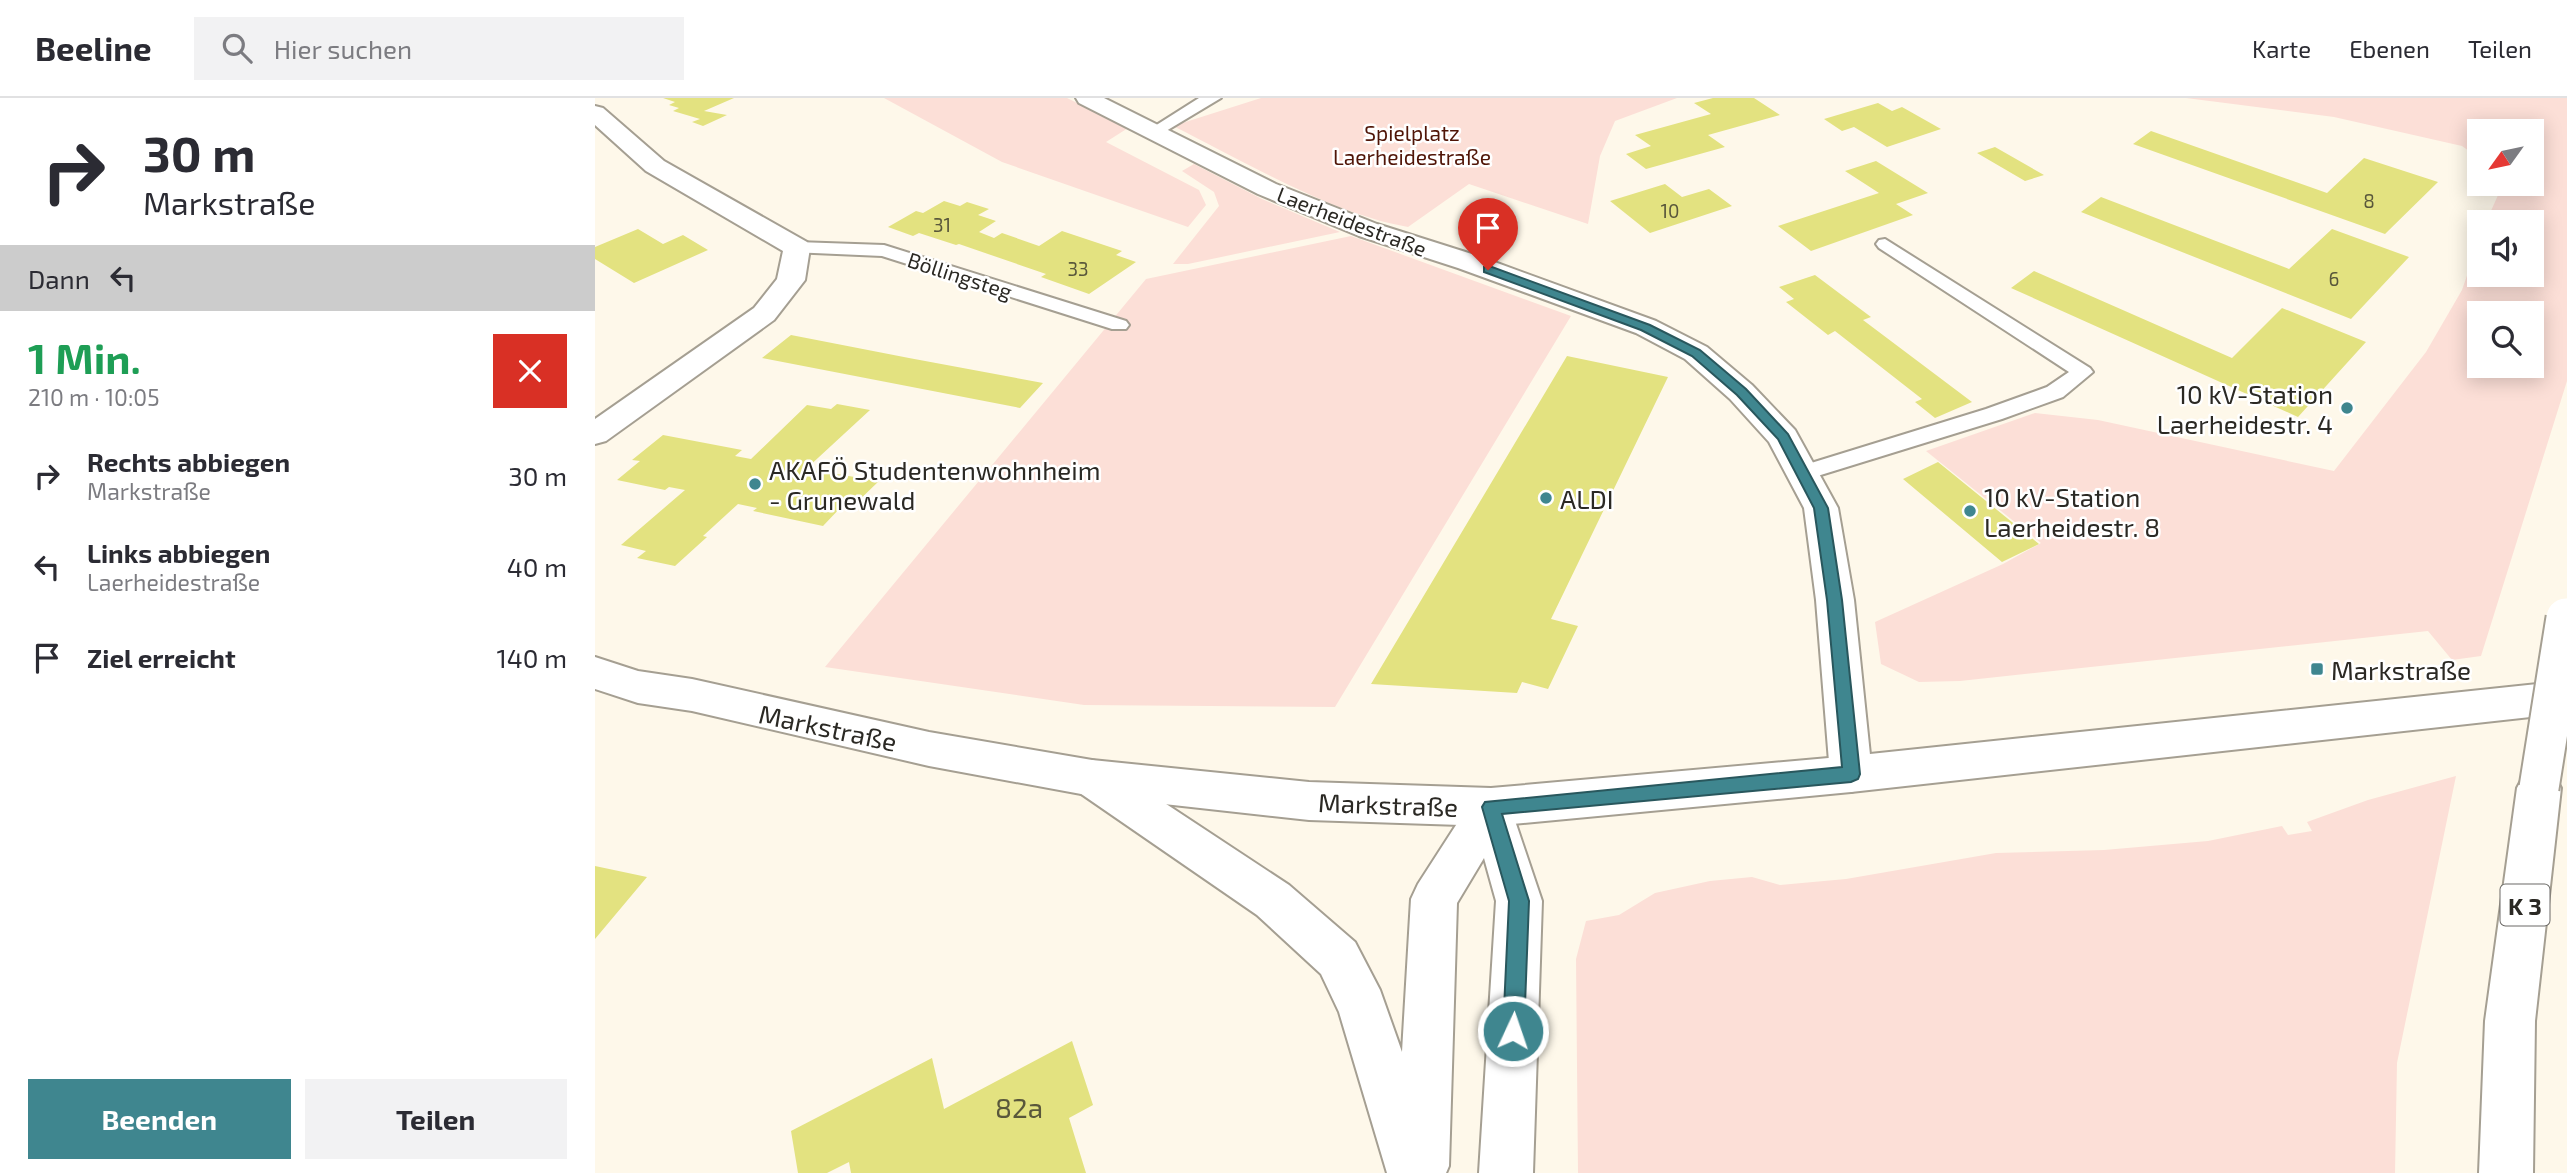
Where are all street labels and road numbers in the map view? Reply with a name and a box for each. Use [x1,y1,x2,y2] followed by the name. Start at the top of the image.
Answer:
[1274,181,1430,261] street label: Laerheidestraße
[905,246,1016,304] street label: Böllingsteg
[756,697,900,757] street label: Markstraße
[1317,786,1459,822] street label: Markstraße
[2501,884,2549,926] road number: K 3

